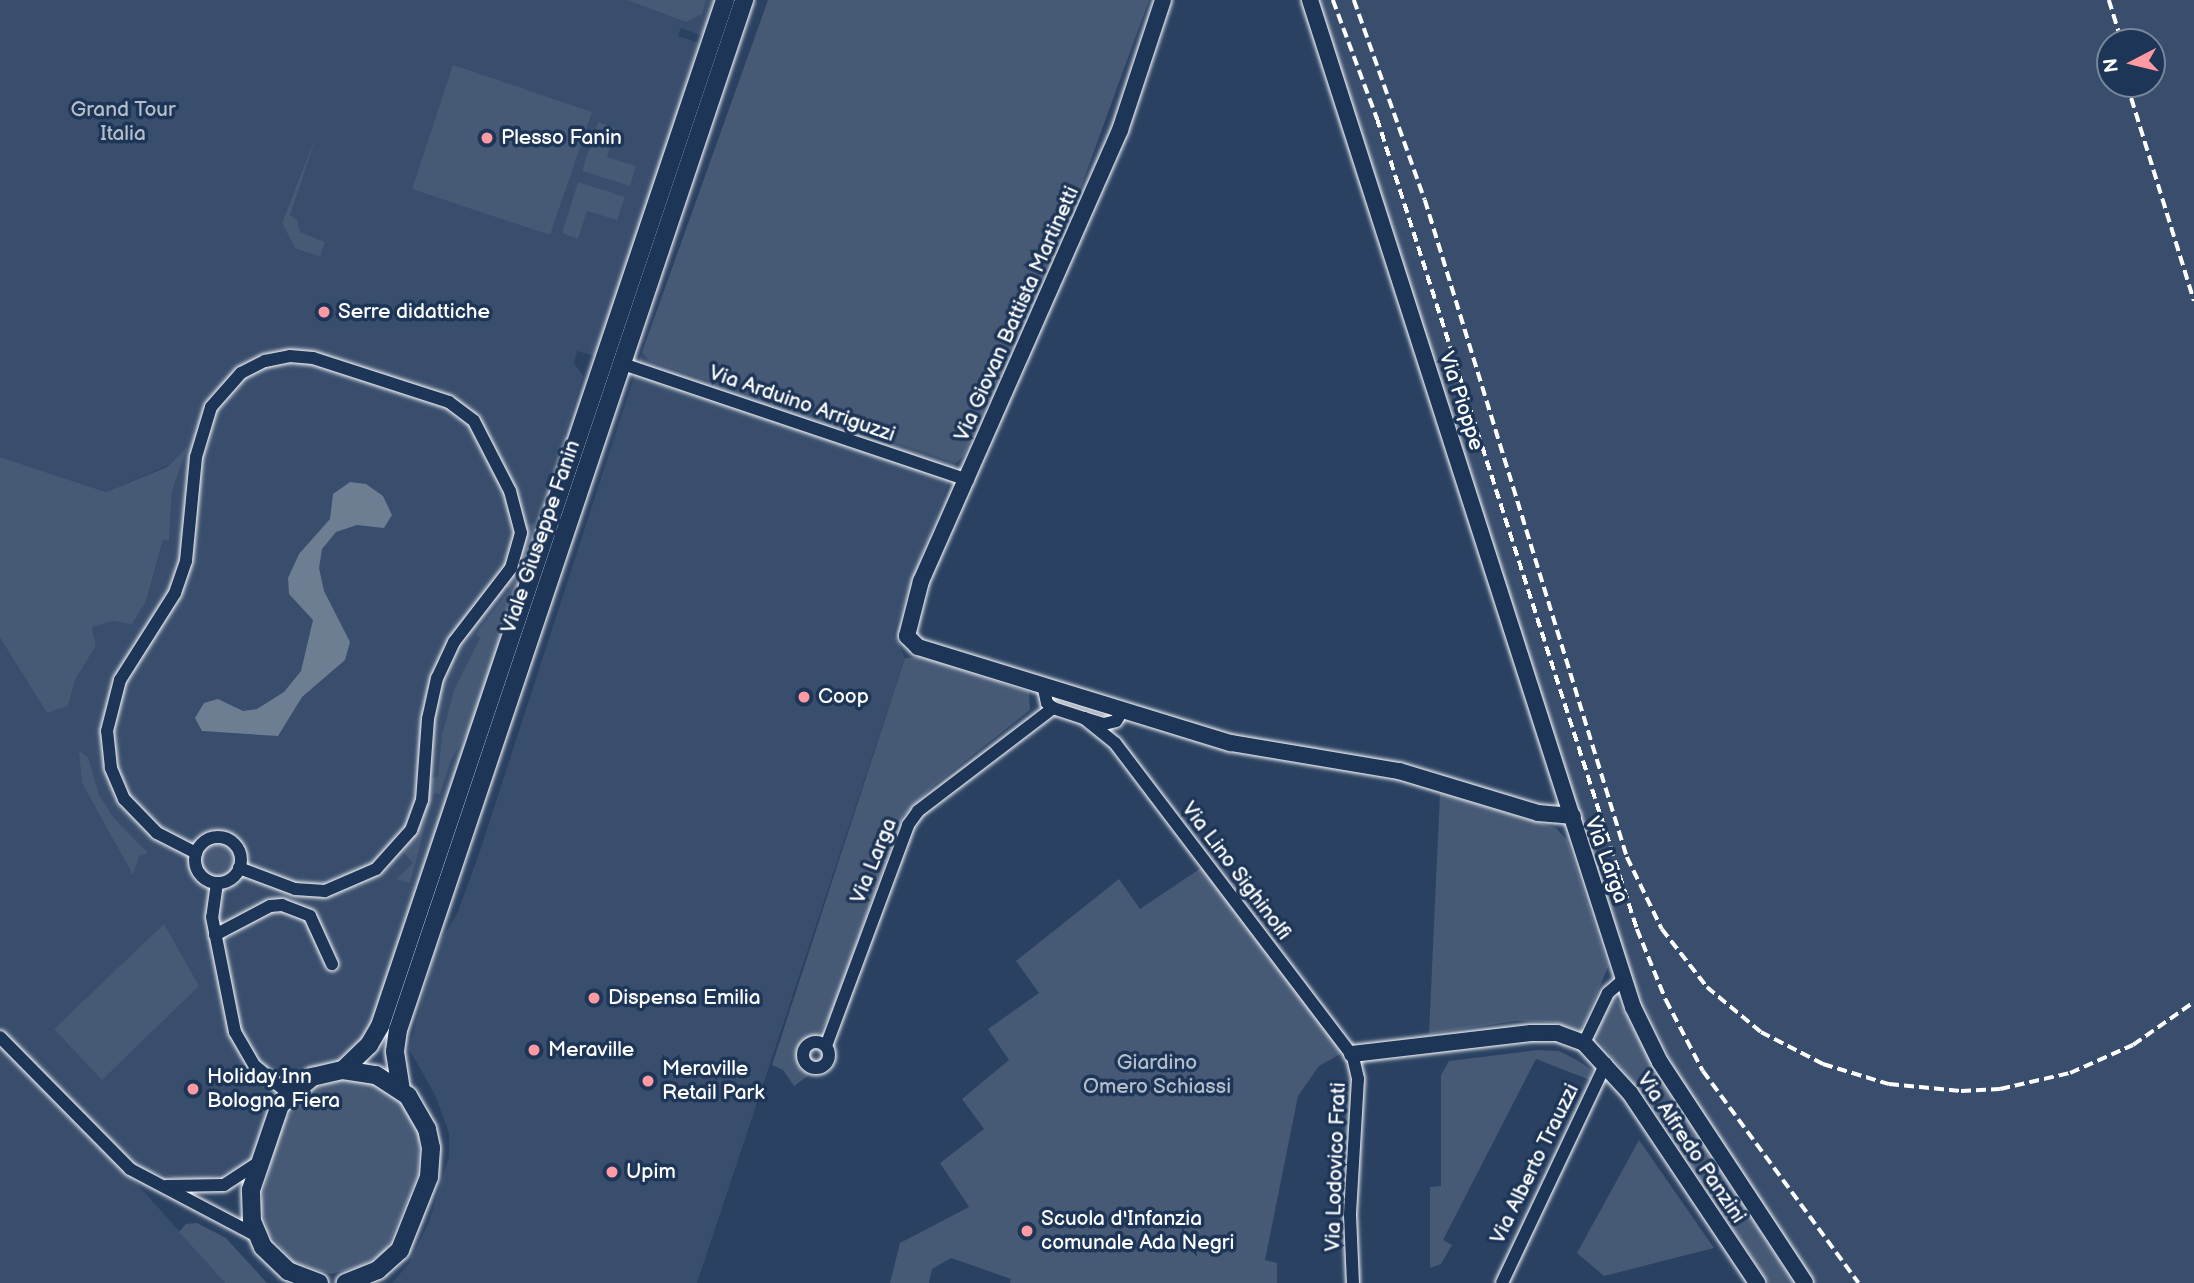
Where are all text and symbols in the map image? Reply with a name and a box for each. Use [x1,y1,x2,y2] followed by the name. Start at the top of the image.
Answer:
[2096,28,2166,98] north arrow
[2099,57,2124,74] text: N
[70,97,176,147] park label: Grand Tour Italia
[501,125,622,151] place label: Plesso Fanin
[479,130,495,146] marker: Plesso Fanin
[949,183,1085,445] street label: Via Giovan Battista Martinetti
[338,299,490,325] place label: Serre didattiche
[316,304,332,320] marker: Serre didattiche
[1433,348,1489,454] street label: Via Pioppe
[706,360,898,448] street label: Via Arduino Arriguzzi
[496,437,586,637] street label: Viale Giuseppe Fanin
[818,684,869,710] place label: Coop
[796,689,812,705] marker: Coop
[1176,797,1296,945] street label: Via Lino Sighinolfi
[1579,813,1633,907] street label: Via Larga
[845,815,903,907] street label: Via Larga
[608,985,761,1011] place label: Dispensa Emilia
[586,990,602,1006] marker: Dispensa Emilia
[548,1037,634,1063] place label: Meraville
[526,1042,542,1058] marker: Meraville
[1083,1050,1231,1100] park label: Giardino Omero Schiassi
[662,1056,764,1106] place label: Meraville Retail Park
[207,1064,340,1114] place label: Holiday Inn Bologna Fiera
[1631,1068,1751,1228] street label: Via Alfredo Panzini
[640,1073,656,1089] marker: Meraville Retail Park
[1485,1079,1585,1249] street label: Via Alberto Trauzzi
[185,1081,201,1097] marker: Holiday Inn Bologna Fiera
[1320,1082,1352,1252] street label: Via Lodovico Frati
[626,1159,676,1185] place label: Upim
[604,1164,620,1180] marker: Upim
[1041,1206,1234,1256] place label: Scuola d'Infanzia comunale Ada Negri
[1019,1223,1035,1239] marker: Scuola d'Infanzia comunale Ada Negri

